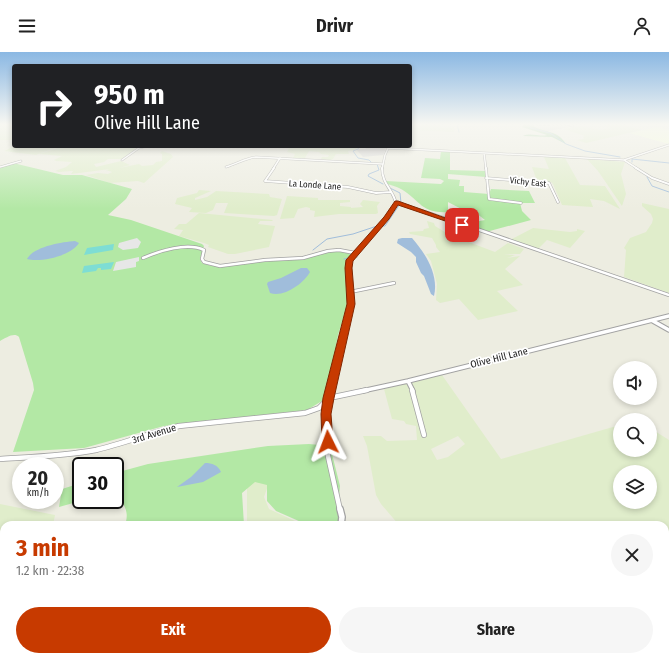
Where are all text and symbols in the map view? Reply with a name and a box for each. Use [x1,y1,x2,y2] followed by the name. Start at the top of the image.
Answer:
[16,15,38,37] icon: menu
[316,15,353,37] text: Drivr
[631,15,653,37] icon: person
[94,78,165,111] text: 950 m
[28,80,80,132] icon: right
[94,112,200,134] text: Olive Hill Lane
[509,175,547,189] street label: Vichy East
[288,178,342,192] street label: La Londe Lane
[445,208,479,242] pin
[451,214,473,236] icon: arrive
[469,345,529,371] street label: Olive Hill Lane
[613,361,657,509] map controls
[613,361,657,405] button: sound
[613,413,657,457] button: search
[307,421,349,463] position arrow
[130,422,178,446] street label: 3rd Avenue
[72,457,124,509] speed limit sign: 30
[613,465,657,509] button: layers
[28,466,48,490] text: 20
[27,487,49,499] text: km/h
[16,534,69,562] text: 3 min
[611,534,653,576] button: close
[16,563,84,578] text: 1.2 km · 22:38
[16,607,331,653] button: Exit
[339,607,653,653] button: Share

